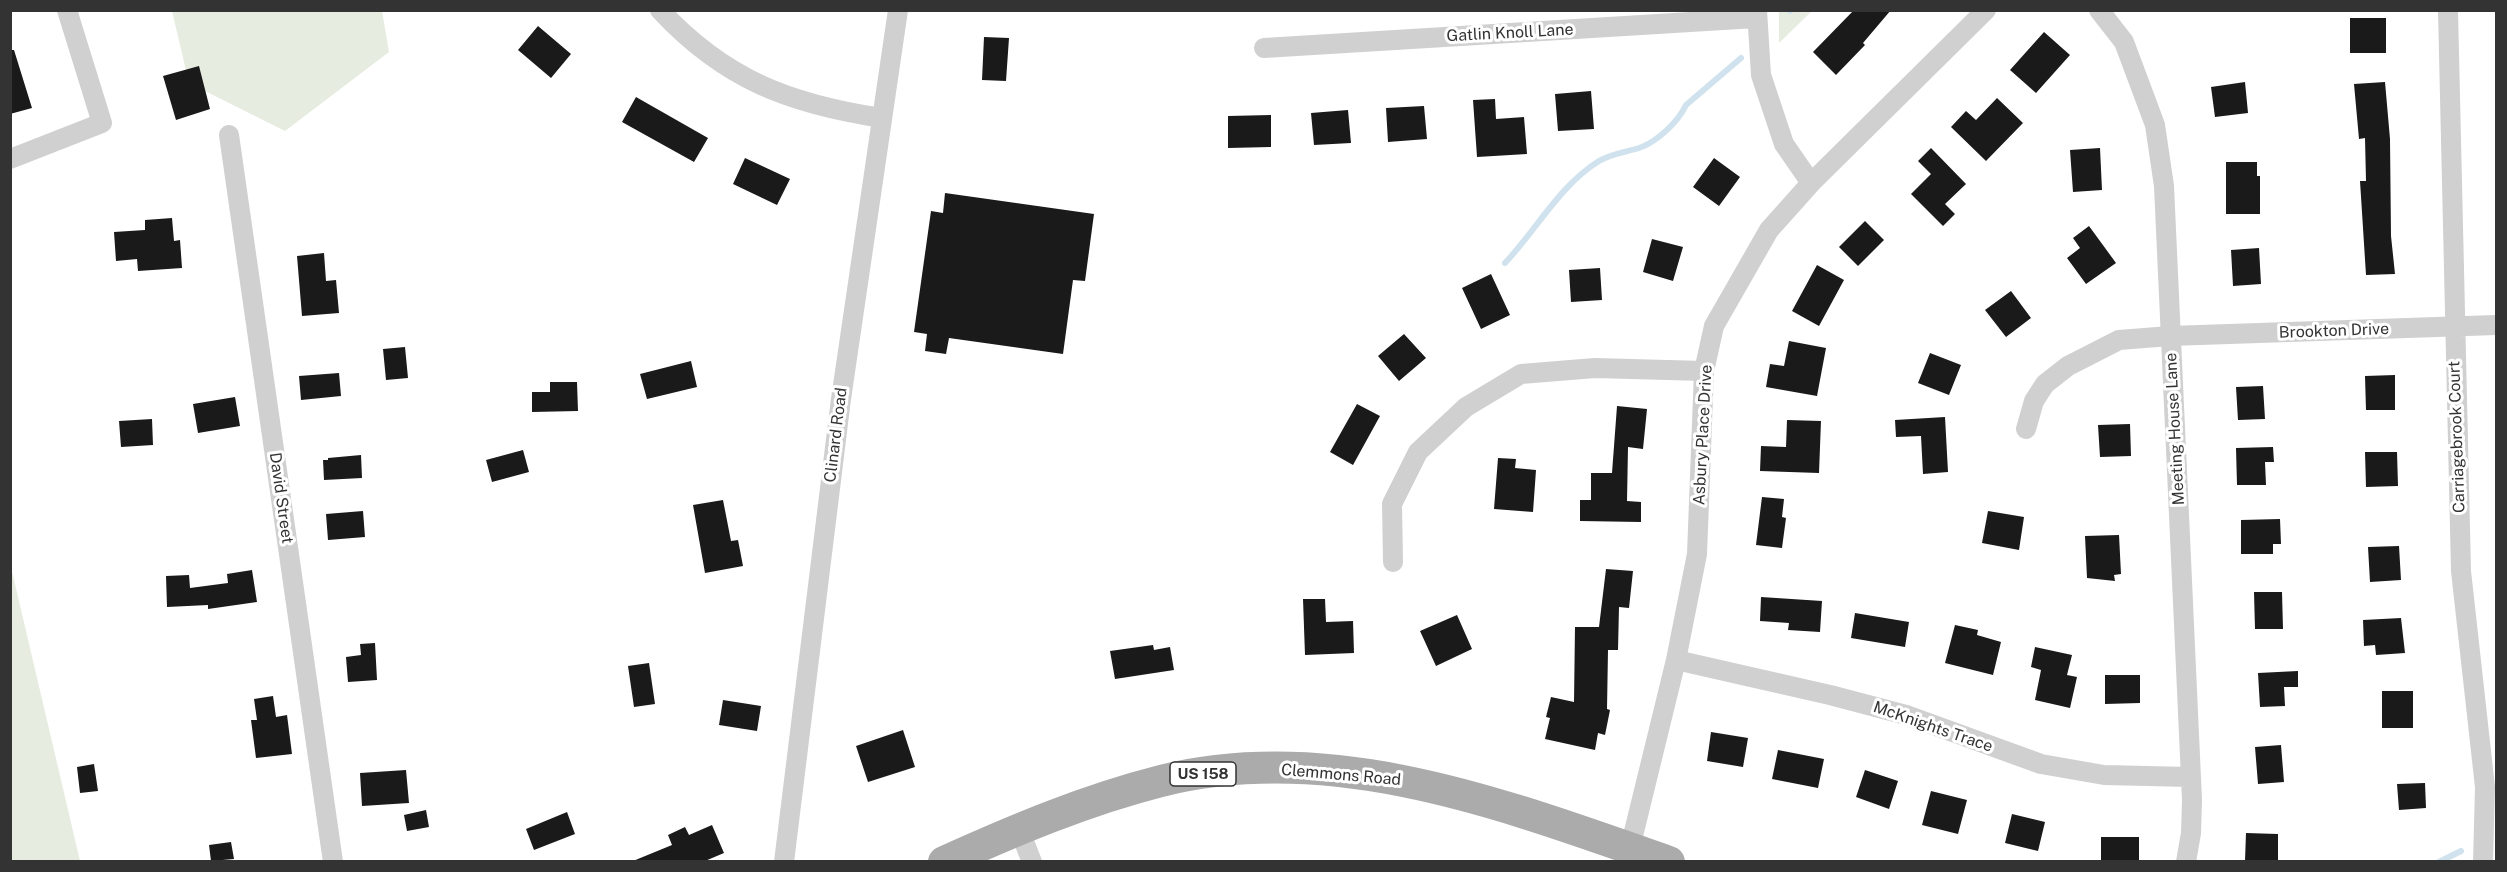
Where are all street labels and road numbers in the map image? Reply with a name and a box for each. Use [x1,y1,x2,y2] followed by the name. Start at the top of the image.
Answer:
[1446,20,1574,46] street label: Gatlin Knoll Lane
[2279,319,2389,343] street label: Brookton Drive
[2161,352,2189,506] street label: Meeting House Lane
[2445,361,2469,513] street label: Carriagebrook Court
[1690,364,1716,506] street label: Asbury Place Drive
[821,387,851,483] street label: Clinard Road
[265,451,297,545] street label: David Street
[1871,698,1995,756] street label: McKnights Trace
[1280,760,1402,790] street label: Clemmons Road
[1170,762,1236,786] road number: US 158

